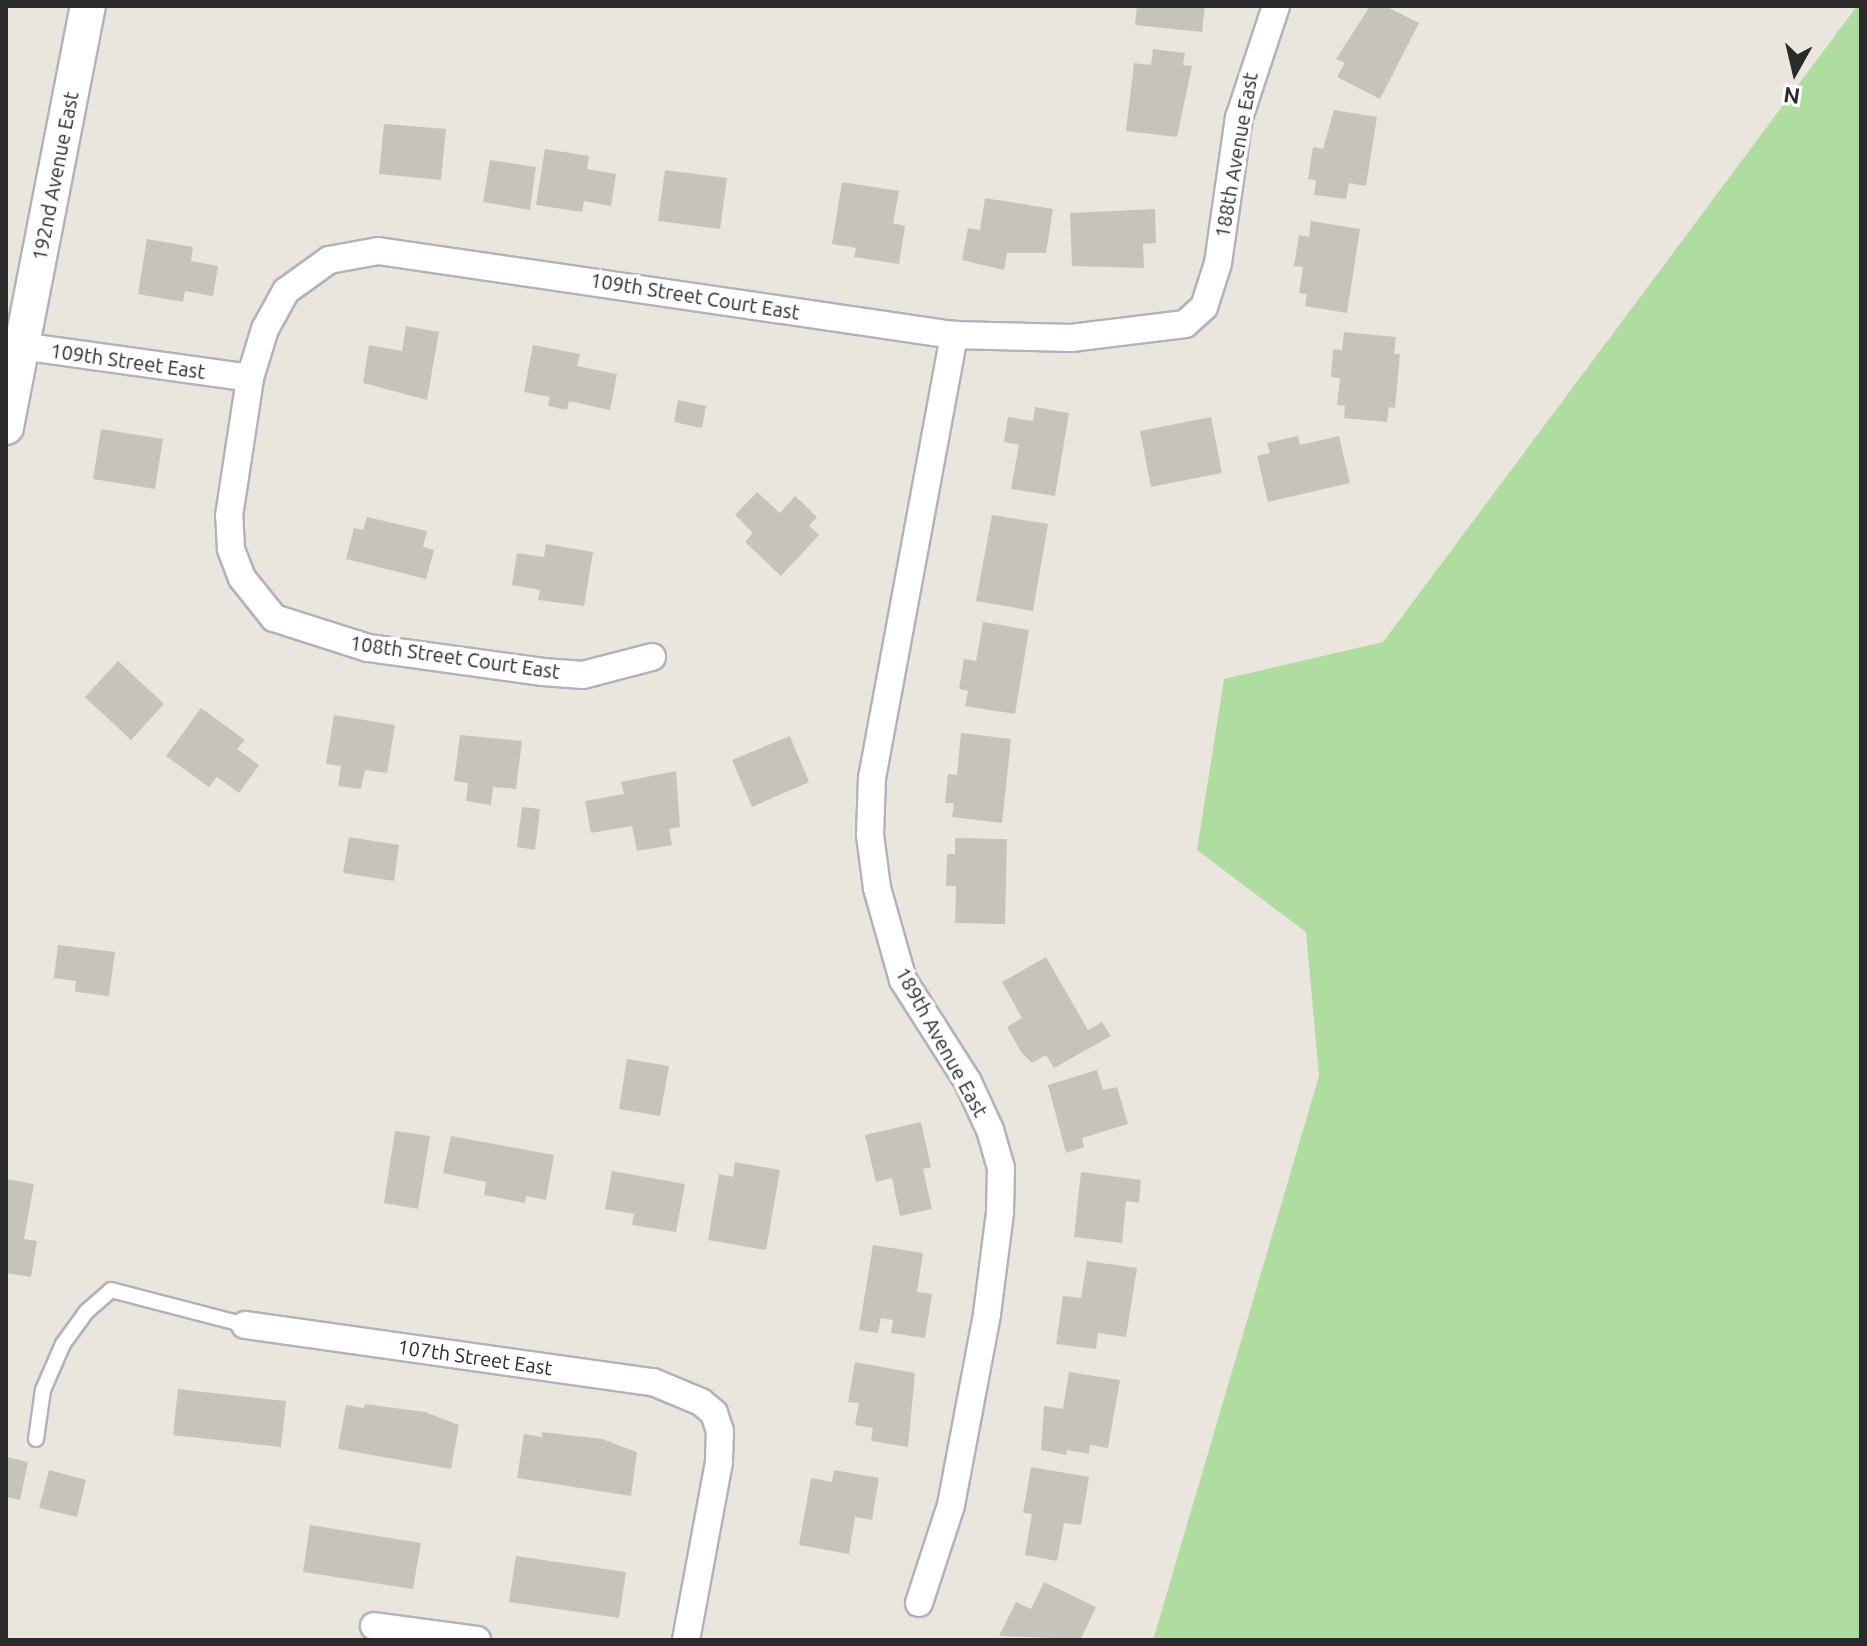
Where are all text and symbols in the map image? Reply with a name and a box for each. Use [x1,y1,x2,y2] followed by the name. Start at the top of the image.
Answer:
[1755,32,1835,112] north arrow
[1210,70,1262,240] street label: 188th Avenue East
[1782,83,1801,110] text: N
[27,90,83,262] street label: 192nd Avenue East
[589,268,801,324] street label: 109th Street Court East
[49,338,207,384] street label: 109th Street East
[349,630,561,684] street label: 108th Street Court East
[891,963,993,1121] street label: 189th Avenue East
[396,1334,554,1380] street label: 107th Street East

